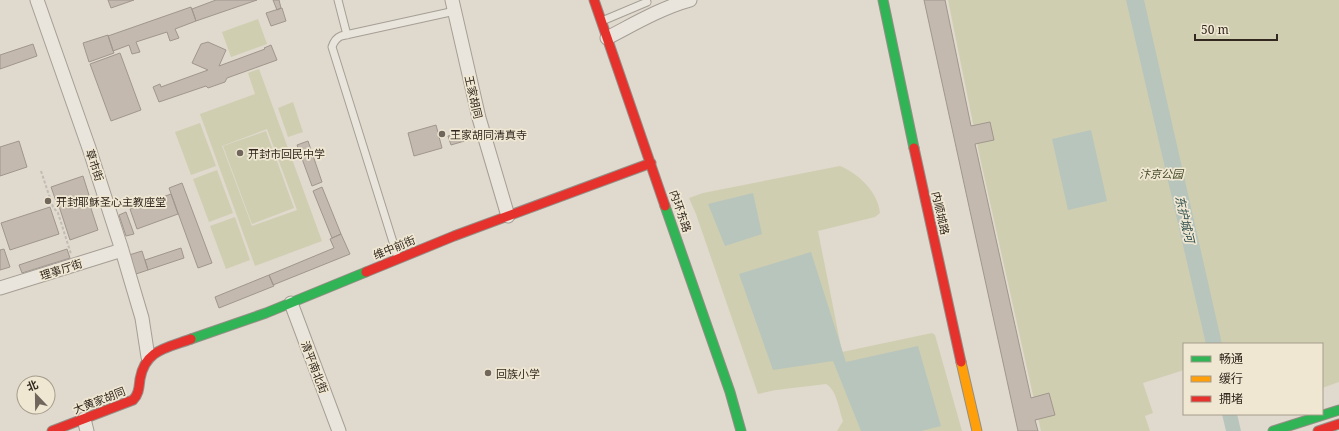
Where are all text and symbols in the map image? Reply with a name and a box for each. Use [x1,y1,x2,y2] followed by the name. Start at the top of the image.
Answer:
[1195,16,1277,42] scale bar
[1201,21,1229,38] text: 50 m
[462,74,486,120] street label: 王家胡同
[450,127,527,142] place label: 王家胡同清真寺
[437,129,447,139] marker: 王家胡同清真寺
[248,146,325,161] place label: 开封市回民中学
[83,147,107,183] street label: 草市街
[235,148,245,158] marker: 开封市回民中学
[1139,166,1185,181] park label: 汴京公园
[667,188,695,234] street label: 内环东路
[929,190,953,236] street label: 内顺城路
[56,194,166,209] place label: 开封耶稣圣心主教座堂
[1171,194,1199,246] water label: 东护城河
[43,196,53,206] marker: 开封耶稣圣心主教座堂
[371,232,417,262] street label: 维中前街
[38,255,84,283] street label: 理事厅街
[298,339,332,395] street label: 清平南北街
[1183,343,1323,415] legend
[1219,350,1243,367] text: 畅通
[496,366,540,381] place label: 回族小学
[483,368,493,378] marker: 回族小学
[1219,370,1243,387] text: 缓行
[16,375,56,415] north arrow
[24,376,40,394] text: 北
[71,383,127,417] street label: 大黄家胡同
[1219,390,1243,407] text: 拥堵

